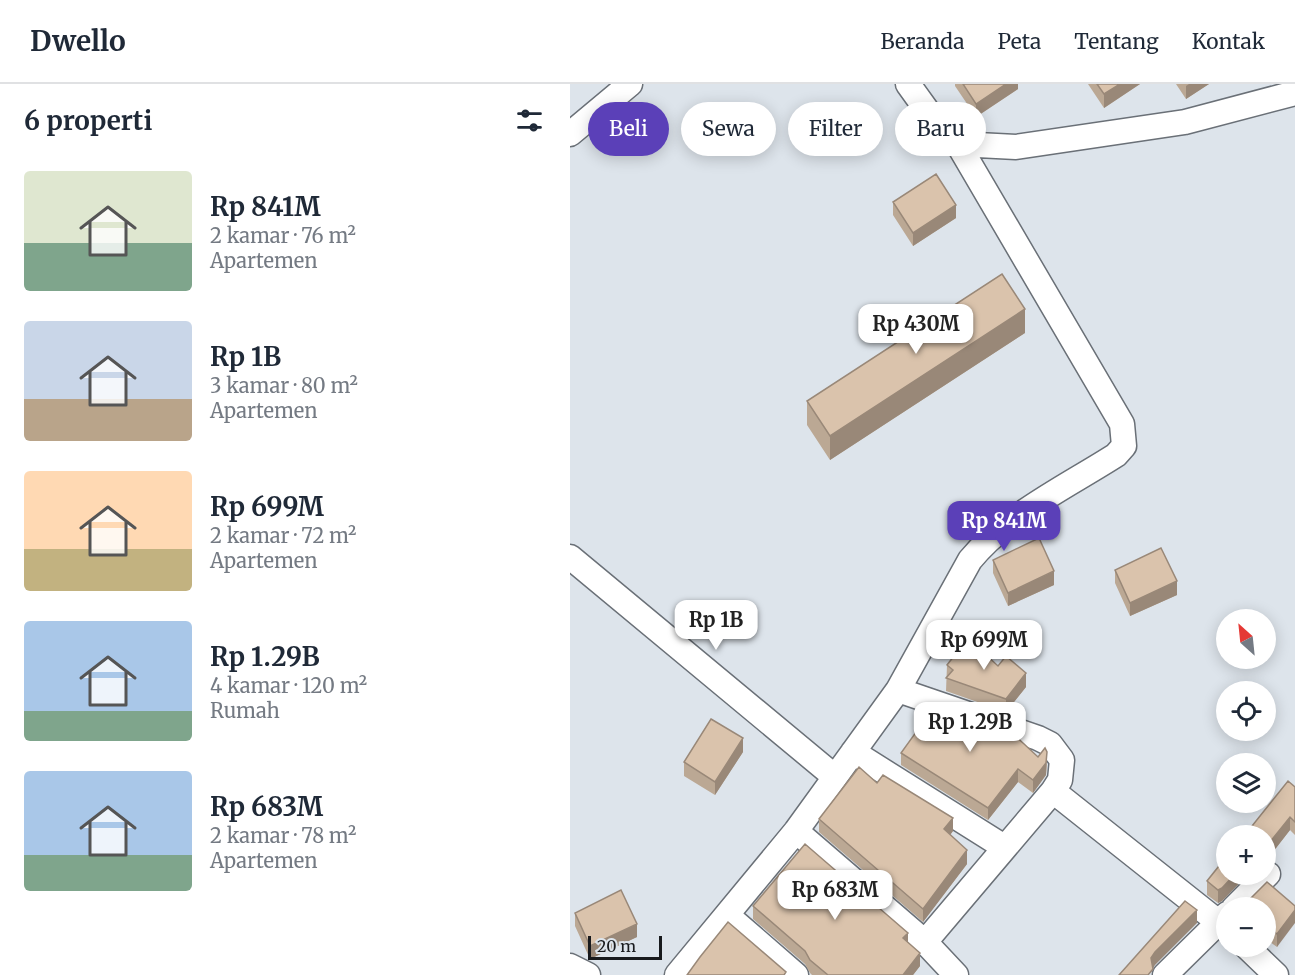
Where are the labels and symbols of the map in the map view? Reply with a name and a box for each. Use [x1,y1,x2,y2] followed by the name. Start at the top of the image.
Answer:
[861,304,971,355] pin: Rp 430M
[949,501,1059,552] pin: Rp 841M
[674,600,758,651] pin: Rp 1B
[1216,609,1276,669] north arrow
[929,620,1039,671] pin: Rp 699M
[908,702,1032,753] pin: Rp 1.29B
[780,870,890,921] pin: Rp 683M
[588,933,662,960] scale bar

